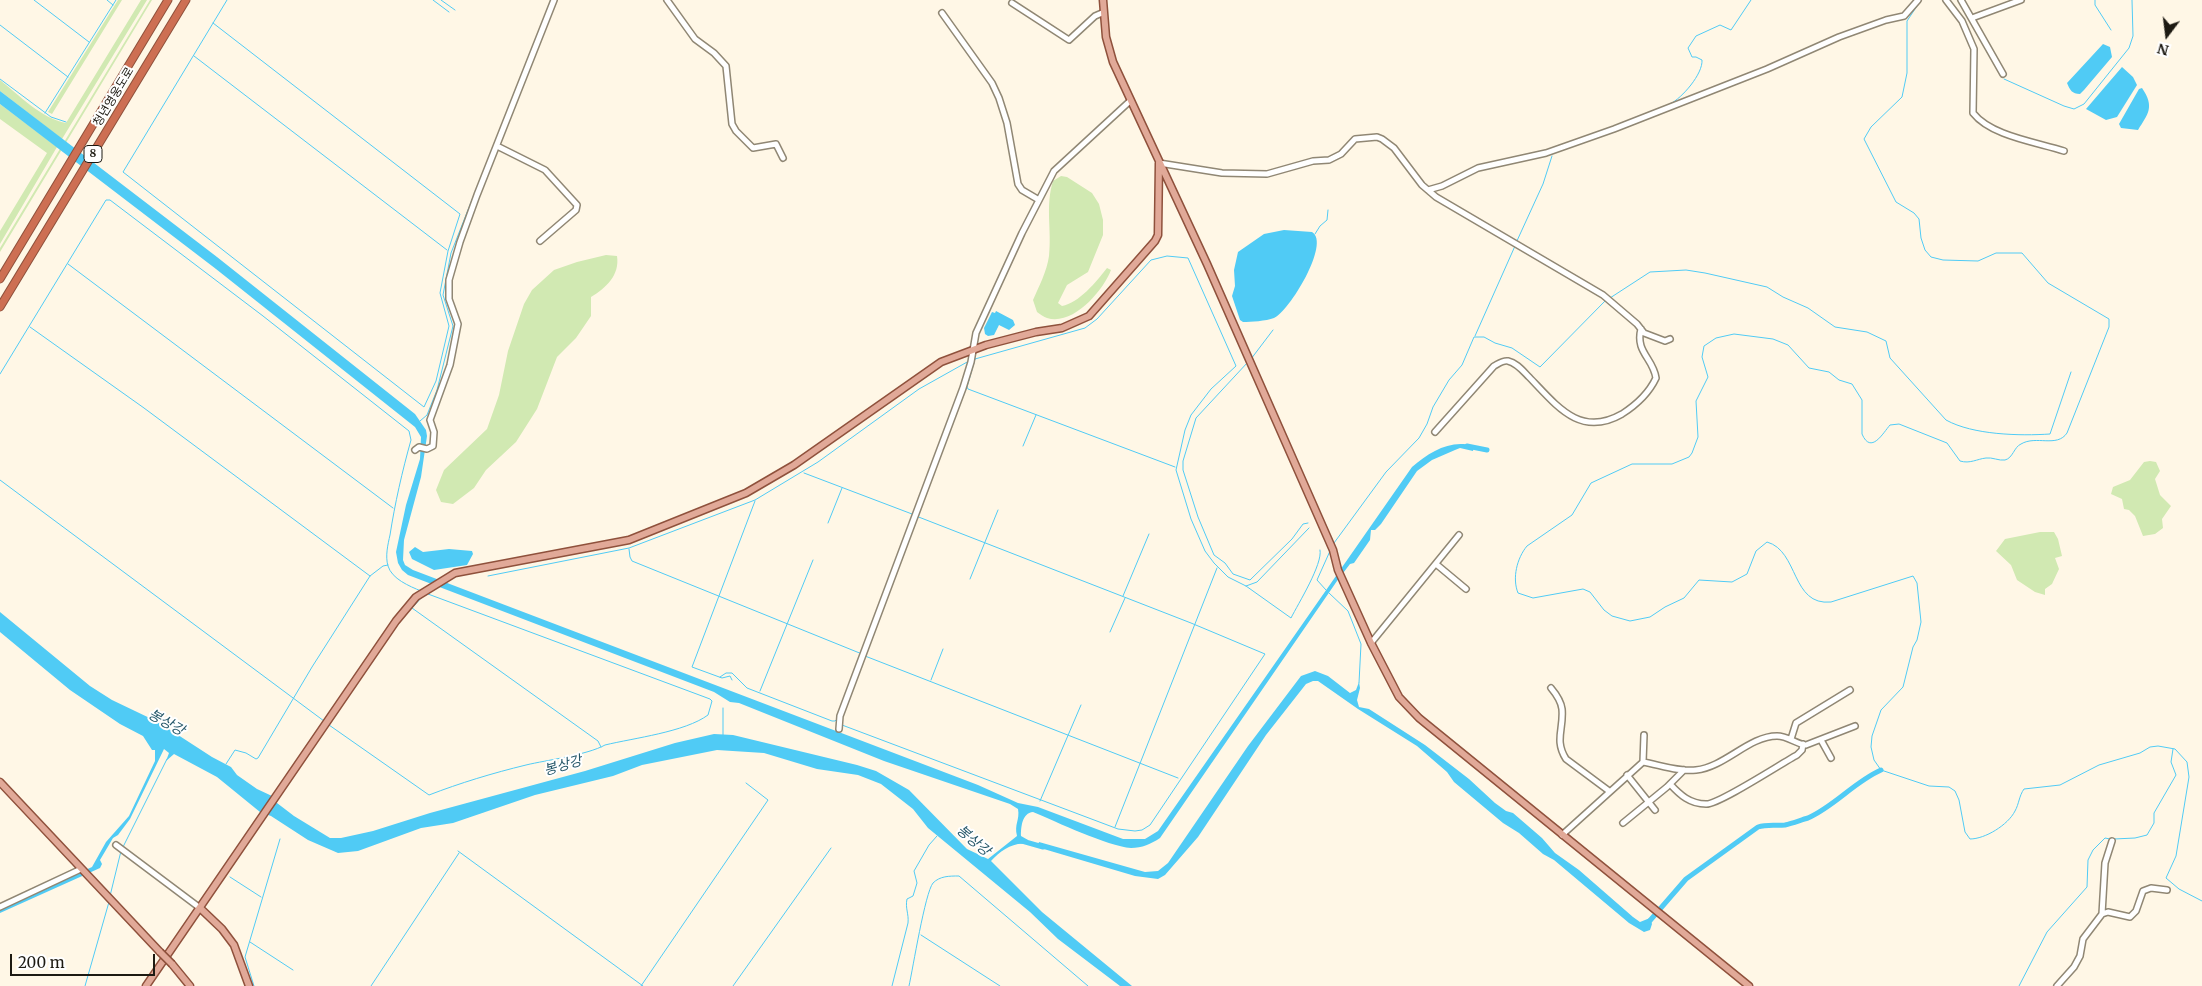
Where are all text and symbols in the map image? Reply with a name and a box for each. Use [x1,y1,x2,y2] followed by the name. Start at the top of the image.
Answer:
[2142,10,2192,60] north arrow
[2155,39,2171,60] text: N
[91,65,137,129] street label: 청년영웅도로
[84,146,102,162] road number: 8
[145,706,187,740] water label: 봉상강
[542,753,584,779] water label: 봉상강
[953,822,993,860] water label: 봉상강
[12,944,158,976] scale bar
[18,953,65,972] text: 200 m

